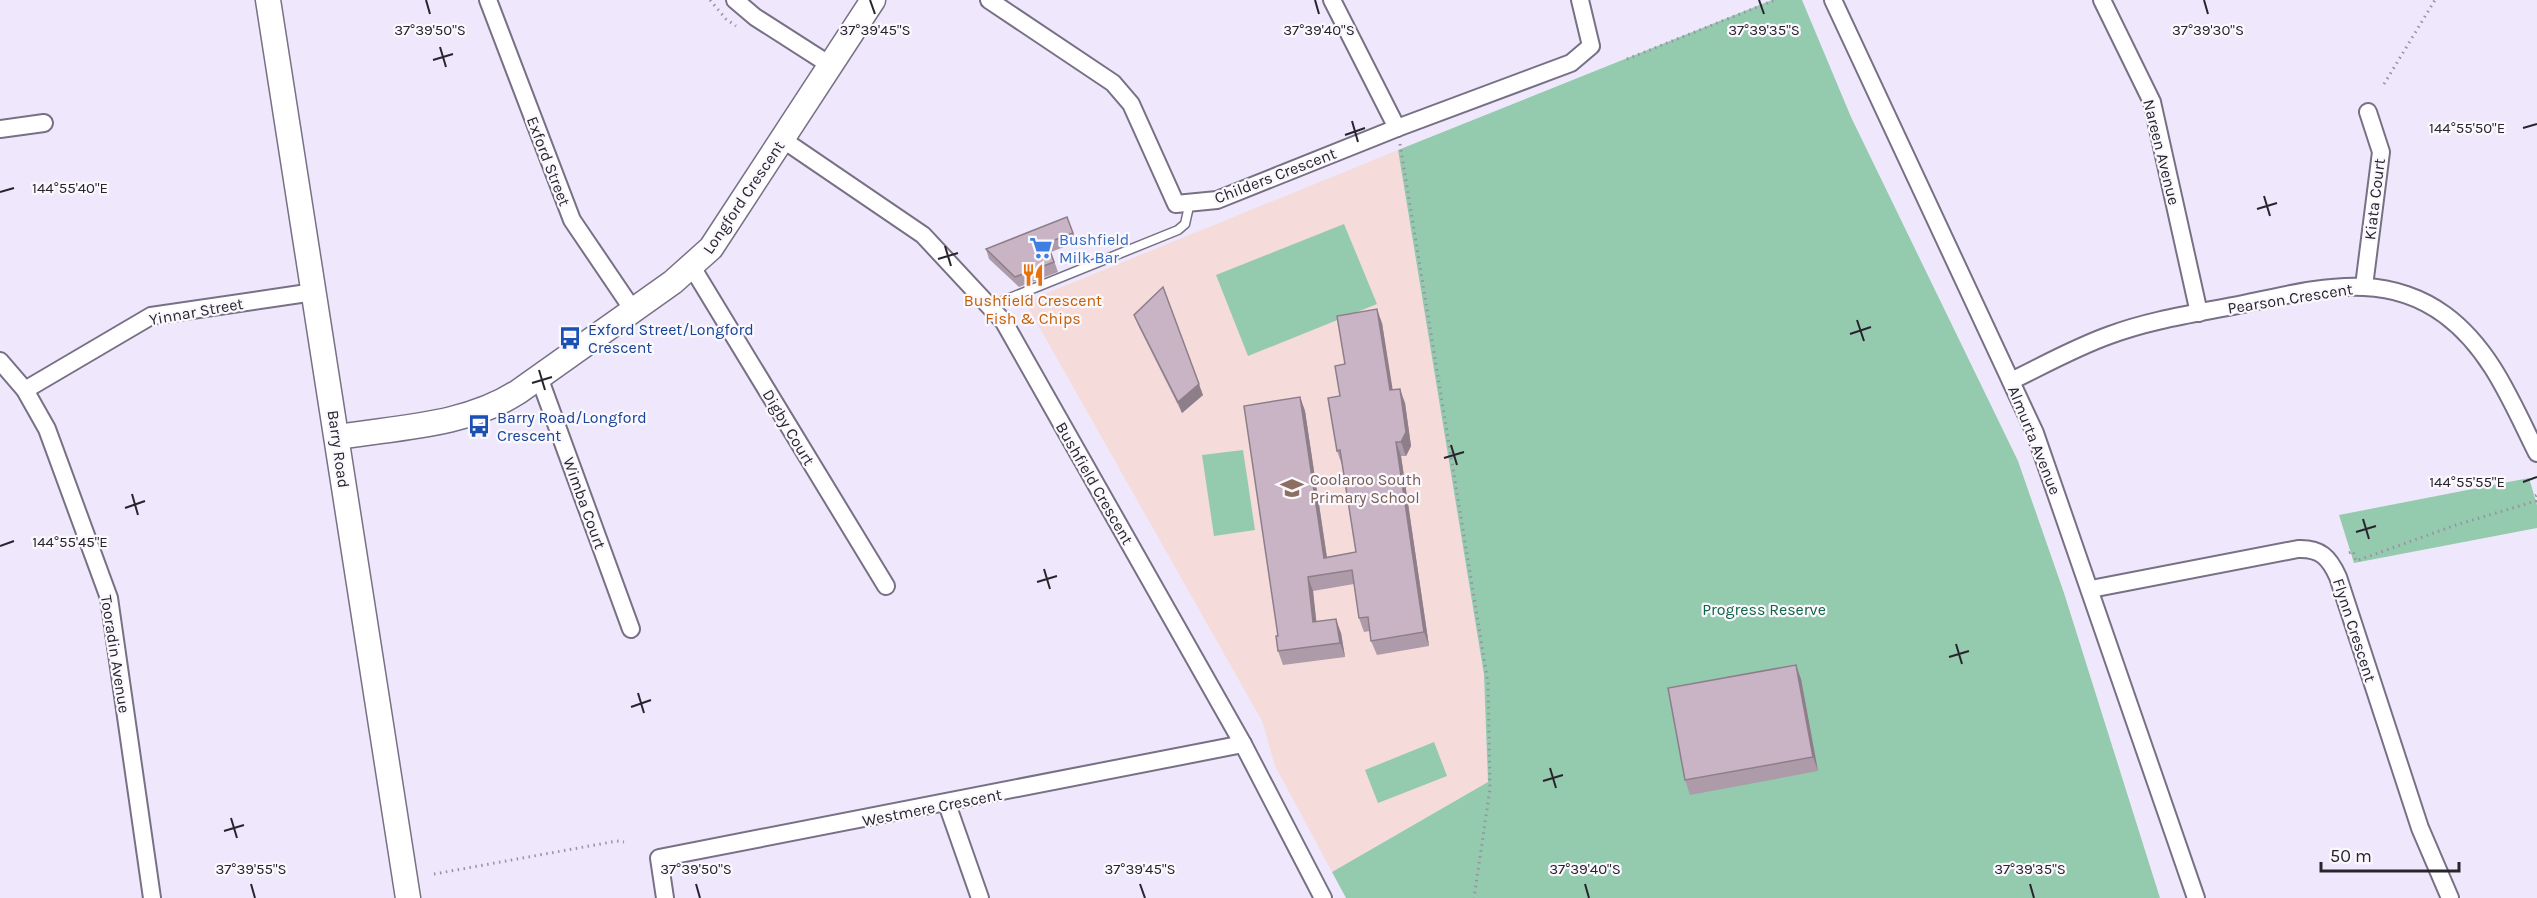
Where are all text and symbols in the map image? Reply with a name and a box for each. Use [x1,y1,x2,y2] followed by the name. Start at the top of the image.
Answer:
[394,21,466,39] text: 37°39'50"S
[839,21,911,39] text: 37°39'45"S
[1283,21,1355,39] text: 37°39'40"S
[1728,21,1800,39] text: 37°39'35"S
[2172,21,2244,39] text: 37°39'30"S
[2139,97,2184,207] street label: Nareen Avenue
[523,114,574,209] street label: Exford Street
[2429,119,2505,137] text: 144°55'50"E
[698,137,788,258] street label: Longford Crescent
[1212,144,1339,207] street label: Childers Crescent
[2360,157,2389,241] street label: Kiata Court
[32,179,108,197] text: 144°55'40"E
[1059,230,1129,267] place label: Bushfield Milk Bar
[1028,235,1054,261] supermarket icon: Bushfield Milk Bar
[1020,262,1046,288] restaurant icon: Bushfield Crescent Fish & Chips
[2226,279,2354,318] street label: Pearson Crescent
[964,291,1102,328] place label: Bushfield Crescent Fish & Chips
[148,294,245,329] street label: Yinnar Street
[588,320,754,357] place label: Exford Street/Longford Crescent
[557,325,583,351] bus stop icon: Exford Street/Longford Crescent
[2004,383,2065,497] street label: Almurta Avenue
[759,386,819,469] street label: Digby Court
[497,408,647,445] place label: Barry Road/Longford Crescent
[324,409,353,489] street label: Barry Road
[466,413,492,439] bus stop icon: Barry Road/Longford Crescent
[1052,419,1137,548] street label: Bushfield Crescent
[559,455,610,552] street label: Wimba Court
[1310,470,1421,507] place label: Coolaroo South Primary School
[2429,473,2505,491] text: 144°55'55"E
[1279,475,1305,501] school or university icon: Coolaroo South Primary School
[32,533,108,551] text: 144°55'45"E
[2329,576,2380,684] street label: Flynn Crescent
[97,594,134,714] street label: Tooradin Avenue
[1702,600,1826,619] park label: Progress Reserve
[861,785,1003,830] street label: Westmere Crescent
[2321,835,2459,873] scale bar
[2330,845,2372,867] text: 50 m
[215,860,287,878] text: 37°39'55"S
[660,860,732,878] text: 37°39'50"S
[1104,860,1176,878] text: 37°39'45"S
[1549,860,1621,878] text: 37°39'40"S
[1994,860,2066,878] text: 37°39'35"S

